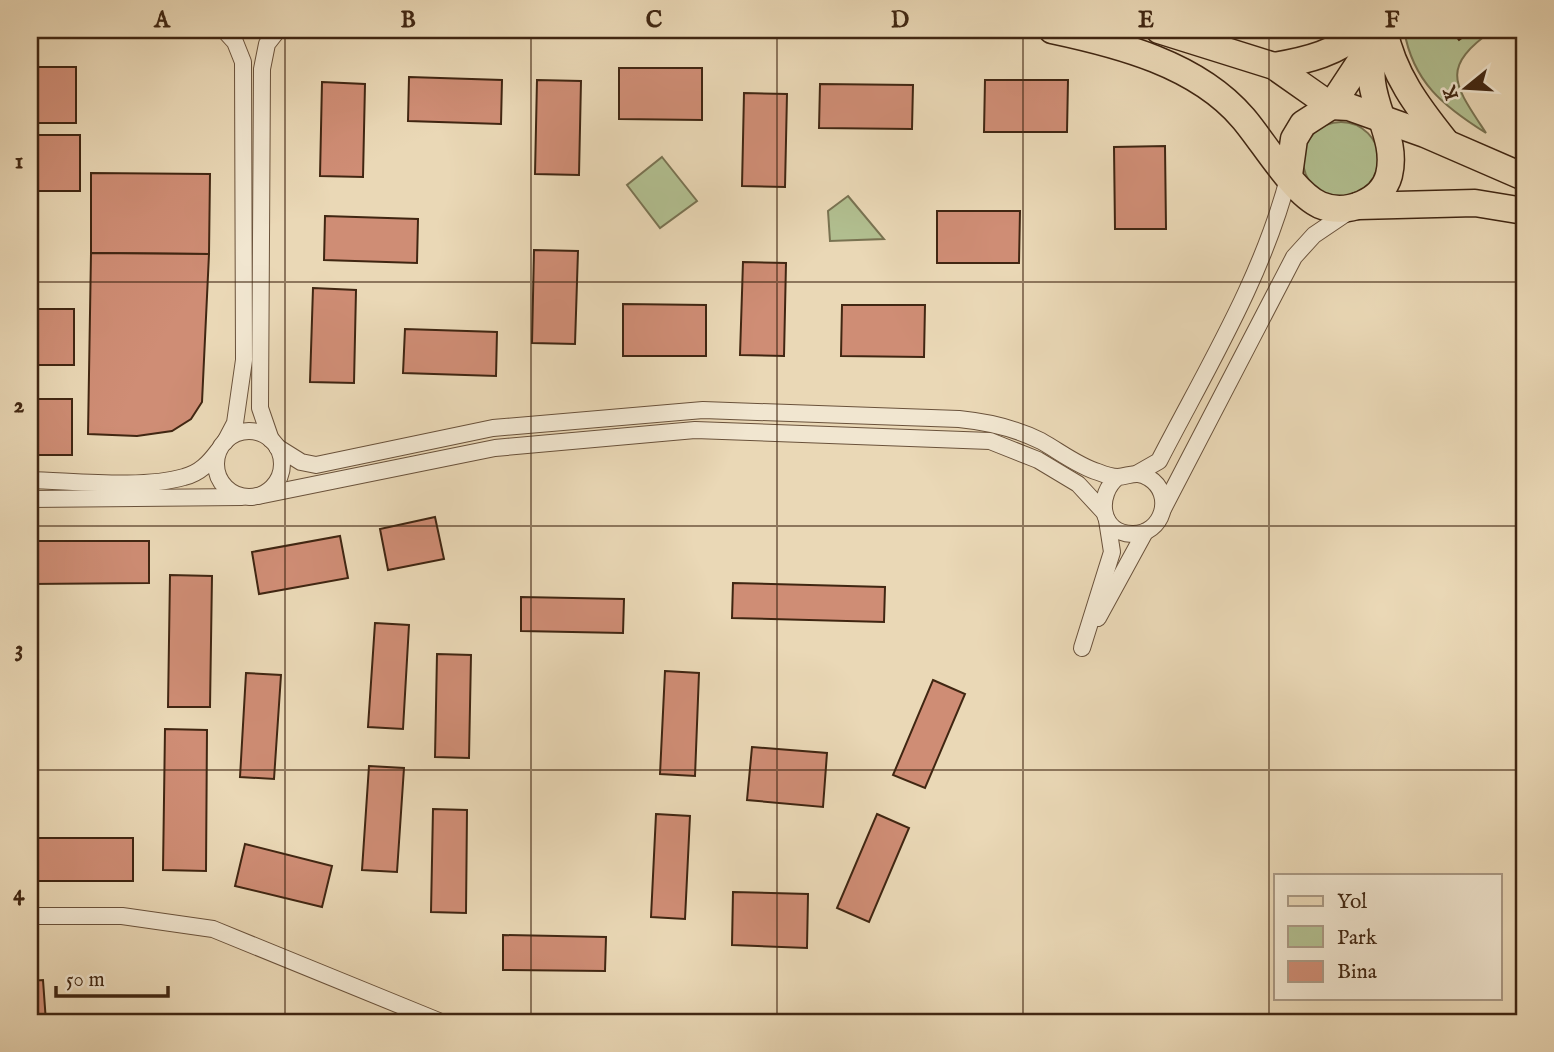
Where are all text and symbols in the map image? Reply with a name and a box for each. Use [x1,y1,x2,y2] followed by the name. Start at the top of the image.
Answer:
[153,6,171,35] text: A
[400,6,416,35] text: B
[646,6,663,35] text: C
[891,6,909,35] text: D
[1138,6,1154,35] text: E
[1385,6,1400,35] text: F
[1432,52,1502,122] north arrow
[1438,81,1465,103] text: K
[15,147,23,176] text: 1
[14,391,25,420] text: 2
[15,635,23,664] text: 3
[1274,874,1502,1000] legend
[13,879,25,908] text: 4
[1337,889,1367,916] text: Yol
[1337,925,1378,952] text: Park
[56,954,168,998] scale bar
[1337,959,1378,986] text: Bina
[66,967,105,994] text: 50 m

